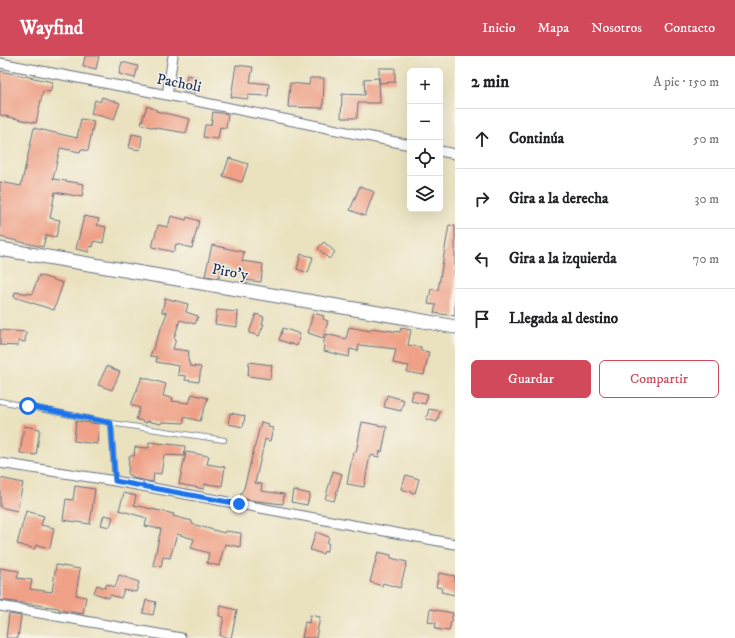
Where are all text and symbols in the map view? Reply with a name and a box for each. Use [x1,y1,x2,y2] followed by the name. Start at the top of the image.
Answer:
[20,17,83,40] text: Wayfind
[482,19,515,37] text: Inicio
[537,19,569,37] text: Mapa
[591,19,642,37] text: Nosotros
[664,19,715,37] text: Contacto
[407,68,443,212] map controls
[407,68,443,104] button: +
[155,69,203,97] street label: Pacholi
[471,71,509,93] text: 2 min
[653,74,719,90] text: A pie · 150 m
[407,104,443,140] button: −
[471,128,493,150] icon: ahead
[509,129,564,148] text: Continúa
[693,131,719,147] text: 50 m
[407,140,443,176] button: locate
[407,176,443,212] button: layers
[471,188,493,210] icon: right
[509,189,608,208] text: Gira a la derecha
[695,191,719,207] text: 30 m
[471,248,493,270] icon: left
[509,249,617,268] text: Gira a la izquierda
[693,251,719,267] text: 70 m
[210,259,250,285] street label: Piro'y
[471,308,493,330] icon: arrive
[509,309,618,328] text: Llegada al destino
[471,360,591,398] button: Guardar
[599,360,719,398] button: Compartir
[19,397,37,415] route start
[230,495,248,513] route end

